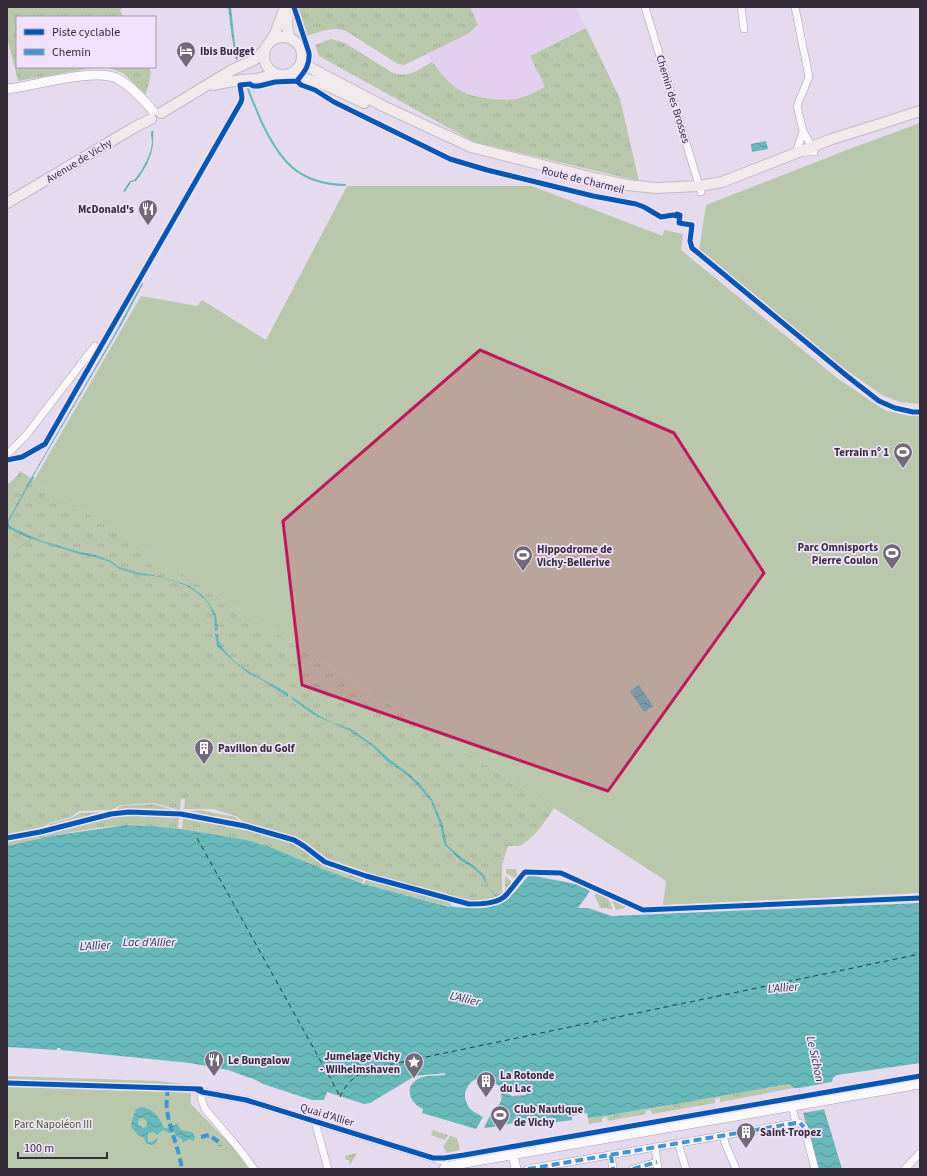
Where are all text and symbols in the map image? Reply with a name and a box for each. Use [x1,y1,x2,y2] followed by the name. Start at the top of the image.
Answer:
[16,16,156,68] legend
[52,24,120,41] text: Piste cyclable
[175,40,197,68] hotel icon: Ibis Budget
[52,44,91,61] text: Chemin
[200,44,255,59] place label: Ibis Budget
[652,53,694,145] street label: Chemin des Brosses
[43,135,115,187] street label: Avenue de Vichy
[540,162,626,198] street label: Route de Charmeil
[137,198,159,226] restaurant icon: McDonald's
[78,202,134,217] place label: McDonald's
[892,441,914,469] sports icon: Terrain n° 1
[834,445,889,460] place label: Terrain n° 1
[797,540,878,568] place label: Parc Omnisports Pierre Coulon
[536,542,612,570] place label: Hippodrome de Vichy-Bellerive
[881,542,903,570] sports icon: Parc Omnisports Pierre Coulon
[512,544,534,572] sports icon: Hippodrome de Vichy-Bellerive
[193,737,215,765] building icon: Pavillon du Golf
[218,741,296,756] place label: Pavillon du Golf
[123,934,176,951] water label: Lac d'Allier
[79,937,112,955] water label: L'Allier
[767,978,800,998] water label: L'Allier
[448,987,483,1011] water label: L'Allier
[802,1035,828,1083] water label: Le Sichon
[203,1049,225,1077] restaurant icon: Le Bungalow
[320,1049,400,1077] place label: Jumelage Vichy - Wilhelmshaven
[403,1051,425,1079] place icon: Jumelage Vichy - Wilhelmshaven
[228,1053,290,1068] place label: Le Bungalow
[500,1068,555,1096] place label: La Rotonde du Lac
[475,1070,497,1098] building icon: La Rotonde du Lac
[298,1100,356,1130] street label: Quai d'Allier
[514,1102,583,1130] place label: Club Nautique de Vichy
[489,1104,511,1132] sports icon: Club Nautique de Vichy
[14,1117,92,1132] park label: Parc Napoléon III
[735,1121,757,1149] building icon: Saint-Tropez
[760,1125,821,1140] place label: Saint-Tropez
[18,1134,107,1160] scale bar
[24,1140,54,1157] text: 100 m

